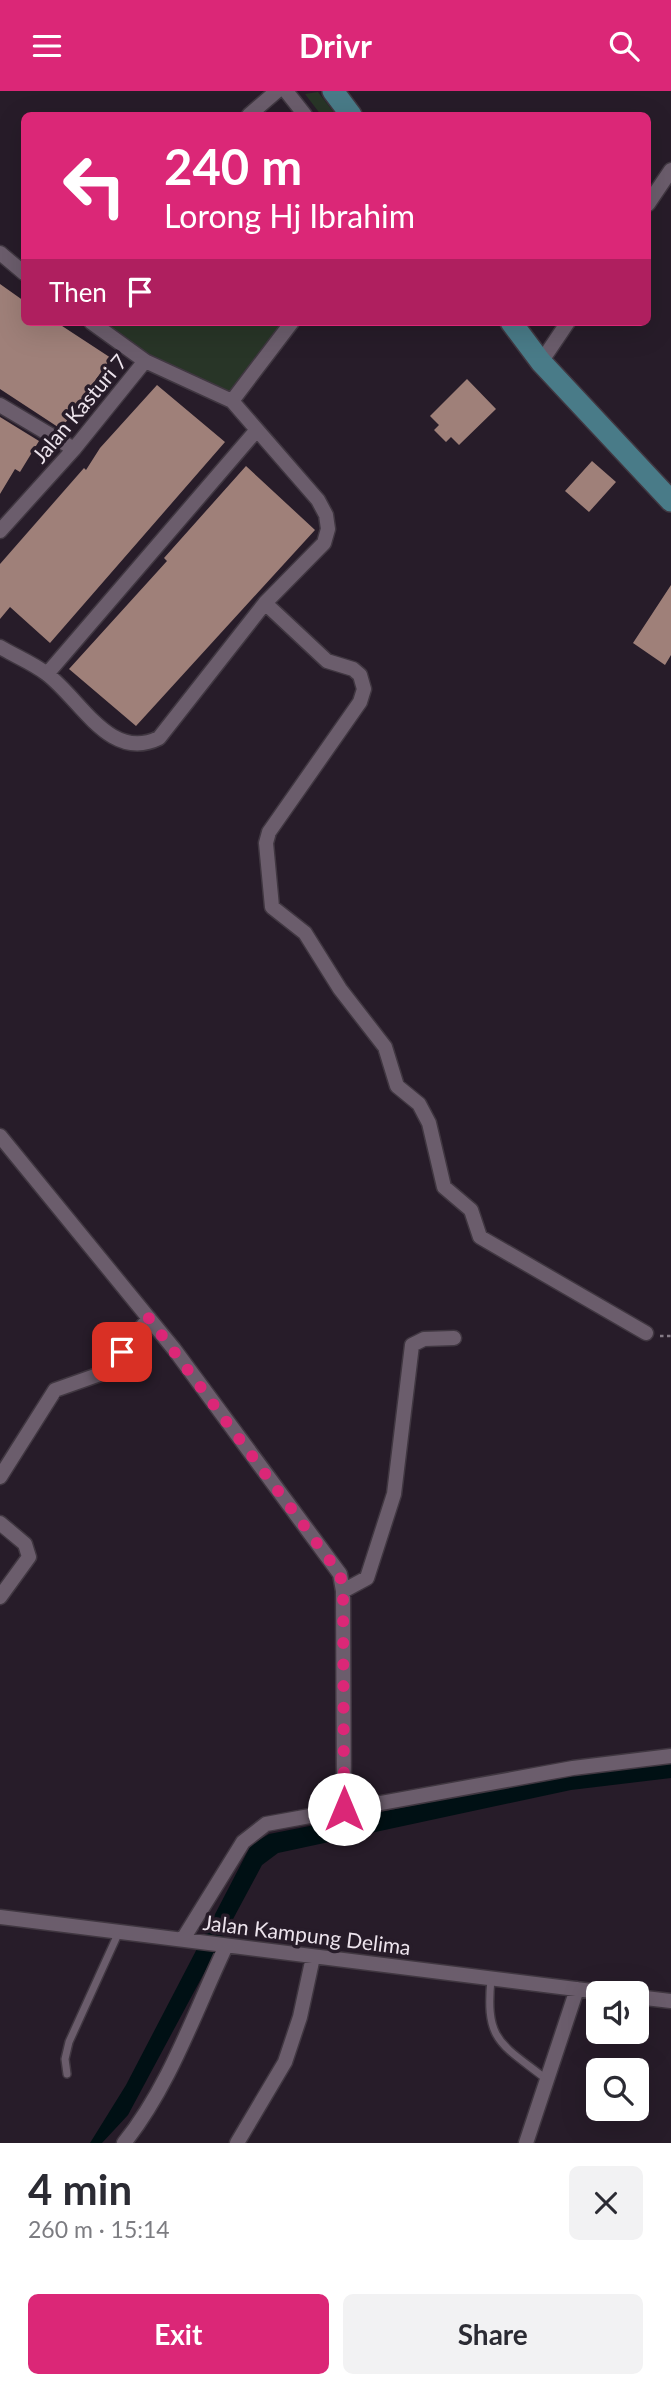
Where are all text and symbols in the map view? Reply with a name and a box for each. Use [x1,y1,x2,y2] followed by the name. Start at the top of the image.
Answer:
[299,26,372,65] text: Drivr
[28,27,66,65] icon: menu
[605,27,643,65] icon: search
[164,137,302,195] text: 240 m
[49,140,140,231] icon: left
[164,196,415,235] text: Lorong Hj Ibrahim
[121,273,159,311] icon: arrive
[49,276,107,308] text: Then
[26,349,132,467] street label: Jalan Kasturi 7
[92,1322,152,1382] pin
[103,1333,141,1371] icon: arrive
[307,1772,381,1846] position arrow
[202,1909,412,1959] street label: Jalan Kampung Delima
[586,1981,649,2121] map controls
[586,1981,649,2044] button: sound
[586,2058,649,2121] button: search
[28,2164,132,2214] text: 4 min
[569,2166,643,2240] button: close
[28,2215,170,2243] text: 260 m · 15:14
[28,2294,329,2374] button: Exit
[343,2294,643,2374] button: Share

